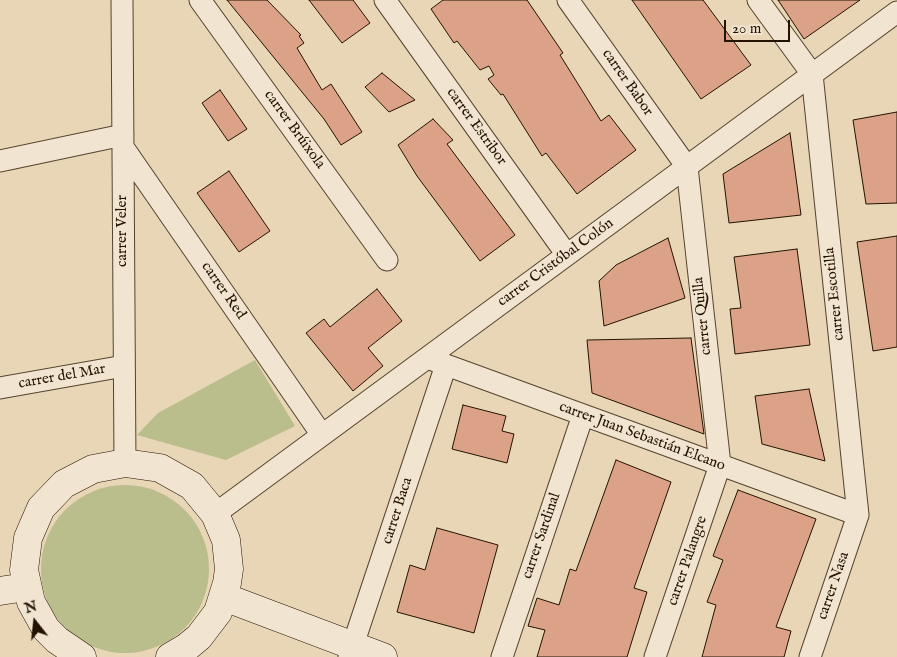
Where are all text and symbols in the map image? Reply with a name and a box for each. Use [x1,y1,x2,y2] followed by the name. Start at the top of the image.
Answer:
[727,10,793,42] scale bar
[732,19,761,38] text: 20 m
[597,46,657,120] street label: carrer Babor
[442,85,510,169] street label: carrer Estribor
[260,87,328,173] street label: carrer Brúixola
[114,195,132,267] street label: carrer Veler
[495,215,617,311] street label: carrer Cristóbal Colón
[821,246,849,342] street label: carrer Escotilla
[197,259,249,323] street label: carrer Red
[690,276,716,356] street label: carrer Quilla
[17,360,107,394] street label: carrer del Mar
[556,399,728,475] street label: carrer Juan Sebastián Elcano
[379,475,417,547] street label: carrer Baca
[519,491,565,581] street label: carrer Sardinal
[664,514,712,608] street label: carrer Palangre
[814,550,854,622] street label: carrer Nasa
[10,597,60,647] north arrow
[23,597,39,618] text: N

